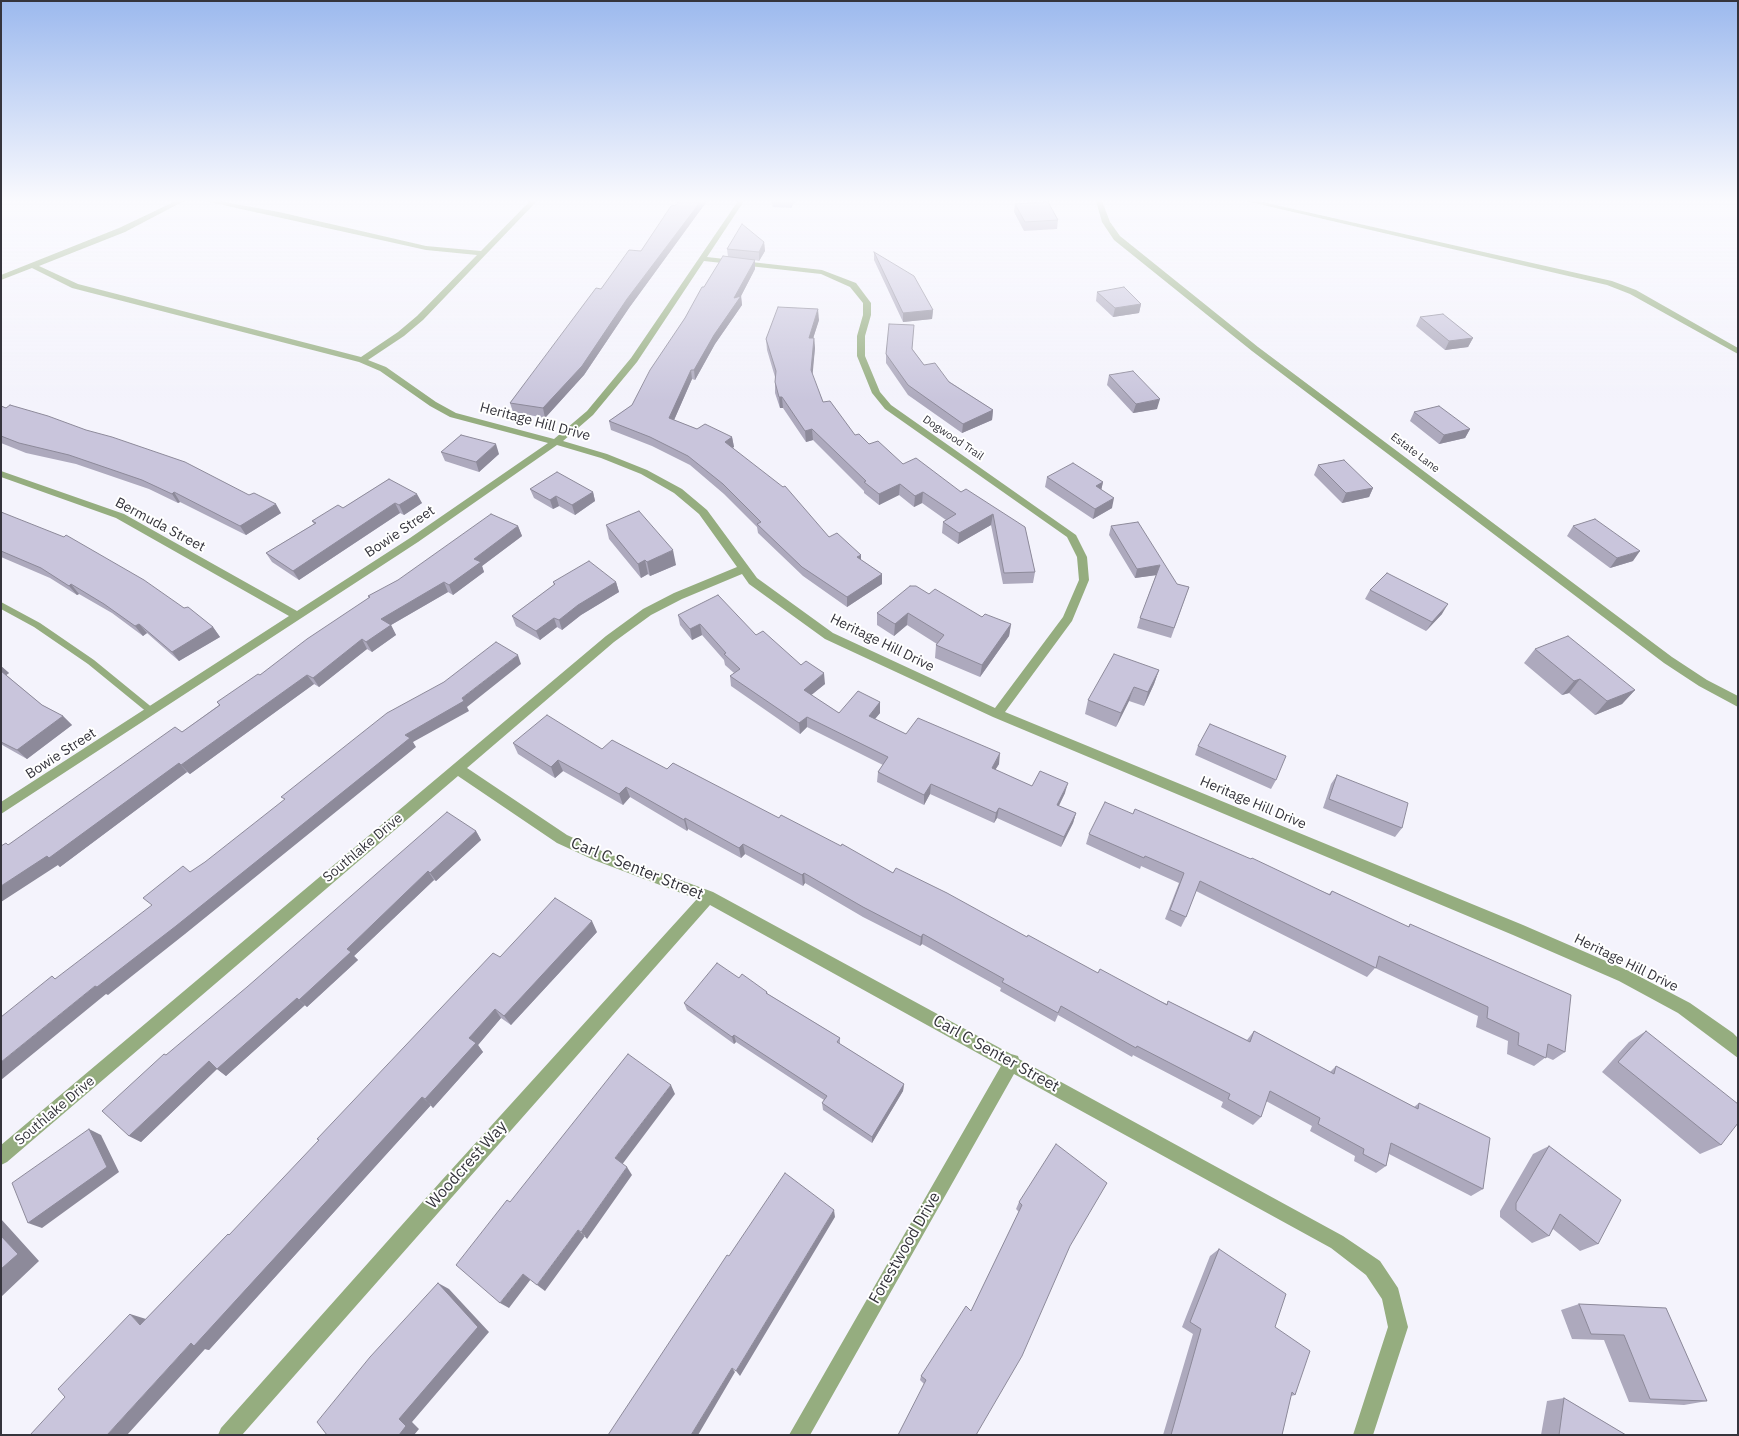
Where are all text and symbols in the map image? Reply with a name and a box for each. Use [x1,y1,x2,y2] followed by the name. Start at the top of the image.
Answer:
[478,399,592,445] street label: Heritage Hill Drive
[920,413,986,463] street label: Dogwood Trail
[1388,430,1442,476] street label: Estate Lane
[112,494,208,556] street label: Bermuda Street
[362,503,438,561] street label: Bowie Street
[827,611,937,675] street label: Heritage Hill Drive
[23,725,99,783] street label: Bowie Street
[1197,773,1309,833] street label: Heritage Hill Drive
[320,810,406,886] street label: Southlake Drive
[568,834,706,904] street label: Carl C Senter Street
[1571,931,1681,995] street label: Heritage Hill Drive
[930,1011,1062,1097] street label: Carl C Senter Street
[12,1073,98,1149] street label: Southlake Drive
[423,1117,511,1213] street label: Woodcrest Way
[865,1189,945,1307] street label: Forestwood Drive

